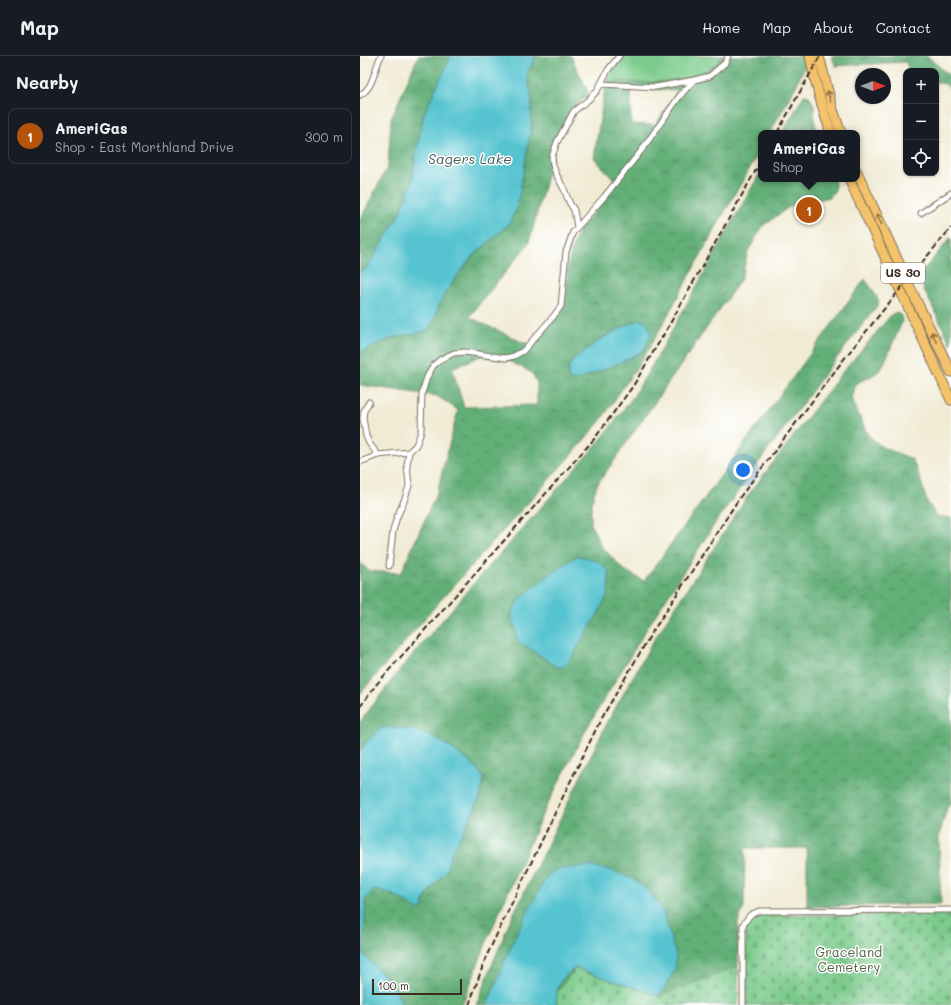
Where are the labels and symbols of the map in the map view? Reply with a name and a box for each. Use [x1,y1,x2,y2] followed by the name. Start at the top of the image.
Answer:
[855,68,891,104] north arrow
[825,90,832,103] one-way arrow
[428,149,512,168] water label: Sagers Lake
[796,195,822,225] pin: 1
[874,214,882,226] one-way arrow
[881,263,925,283] road number: US 30
[930,331,937,343] one-way arrow
[733,460,753,480] your location
[816,943,882,975] park label: Graceland Cemetery
[372,977,462,996] scale bar

